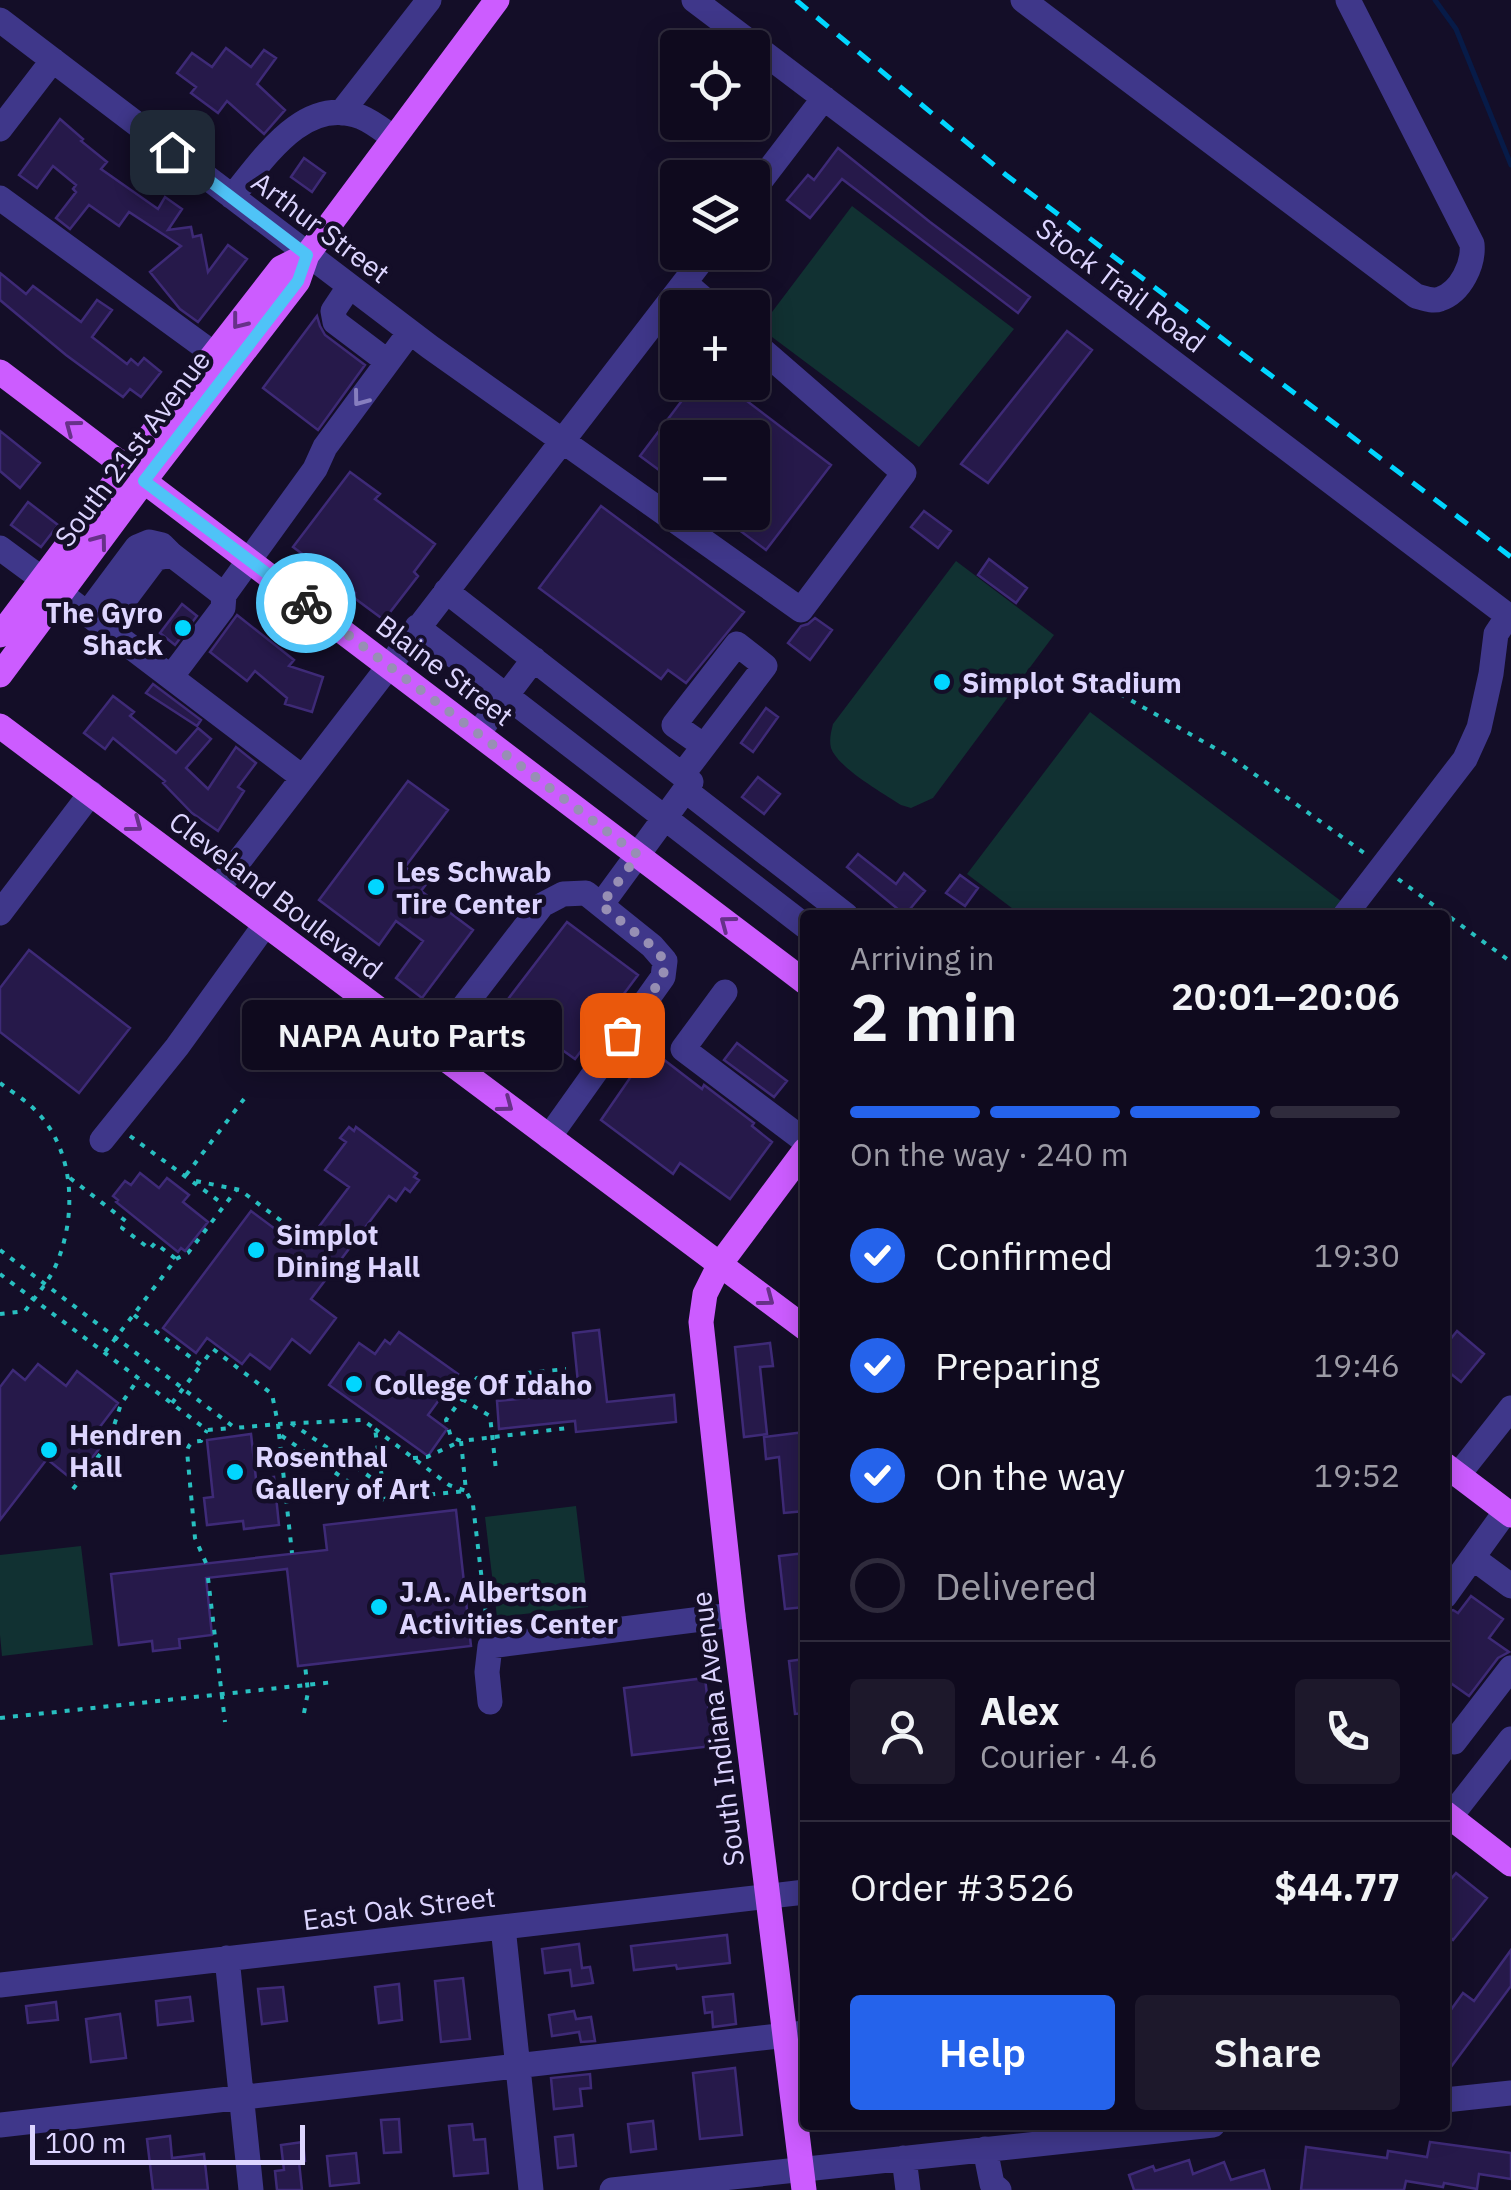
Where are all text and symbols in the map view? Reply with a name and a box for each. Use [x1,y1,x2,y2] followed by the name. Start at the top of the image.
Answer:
[660,30,770,530] map controls
[660,30,770,140] button: locate
[130,110,215,195] pin
[145,125,200,180] icon: home
[660,160,770,270] button: layers
[245,163,397,291] street label: Arthur Street
[1029,209,1213,361] street label: Stock Trail Road
[660,290,770,400] button: +
[233,311,251,329] one-way arrow
[46,342,218,554] street label: South 21st Avenue
[355,388,372,406] one-way arrow
[660,420,770,530] button: −
[65,421,83,438] one-way arrow
[88,534,105,552] one-way arrow
[256,553,356,653] courier
[279,576,334,631] icon: bike
[46,594,164,663] place label: The Gyro Shack
[369,606,521,734] street label: Blaine Street
[172,617,194,639] marker: The Gyro Shack
[962,664,1182,701] place label: Simplot Stadium
[931,671,953,693] marker: Simplot Stadium
[162,803,390,987] street label: Cleveland Boulevard
[124,814,142,831] one-way arrow
[396,853,552,922] place label: Les Schwab Tire Center
[365,876,387,898] marker: Les Schwab Tire Center
[720,917,738,934] one-way arrow
[850,937,995,979] text: Arriving in
[1171,971,1400,1020] text: 20:01–20:06
[850,974,1018,1059] text: 2 min
[580,993,665,1078] pin
[242,1000,562,1070] callout: NAPA Auto Parts
[595,1008,650,1063] icon: bag
[278,1014,526,1056] text: NAPA Auto Parts
[495,1093,513,1111] one-way arrow
[850,1133,1129,1175] text: On the way · 240 m
[276,1216,420,1285] place label: Simplot Dining Hall
[850,1228,905,1283] icon: check
[935,1231,1113,1280] text: Confirmed
[1314,1234,1400,1276] text: 19:30
[245,1239,267,1261] marker: Simplot Dining Hall
[756,1288,774,1305] one-way arrow
[850,1338,905,1393] icon: check
[935,1341,1100,1390] text: Preparing
[1314,1344,1400,1386] text: 19:46
[374,1366,592,1403] place label: College Of Idaho
[343,1373,365,1395] marker: College Of Idaho
[69,1416,182,1485] place label: Hendren Hall
[255,1438,430,1507] place label: Rosenthal Gallery of Art
[38,1439,60,1461] marker: Hendren Hall
[850,1448,905,1503] icon: check
[935,1451,1125,1500] text: On the way
[1314,1454,1400,1496] text: 19:52
[224,1461,246,1483] marker: Rosenthal Gallery of Art
[935,1561,1097,1610] text: Delivered
[399,1573,618,1642] place label: J.A. Albertson Activities Center
[682,1590,752,1868] street label: South Indiana Avenue
[368,1596,390,1618] marker: J.A. Albertson Activities Center
[850,1679,955,1784] button: person
[1295,1679,1400,1784] button: phone
[980,1686,1060,1735] text: Alex
[980,1735,1158,1777] text: Courier · 4.6
[850,1862,1075,1911] text: Order #3526
[1274,1862,1400,1911] text: $44.77
[300,1878,498,1938] street label: East Oak Street
[850,1995,1115,2110] button: Help
[1135,1995,1400,2110] button: Share
[30,2120,305,2164] scale bar
[45,2124,126,2161] text: 100 m

